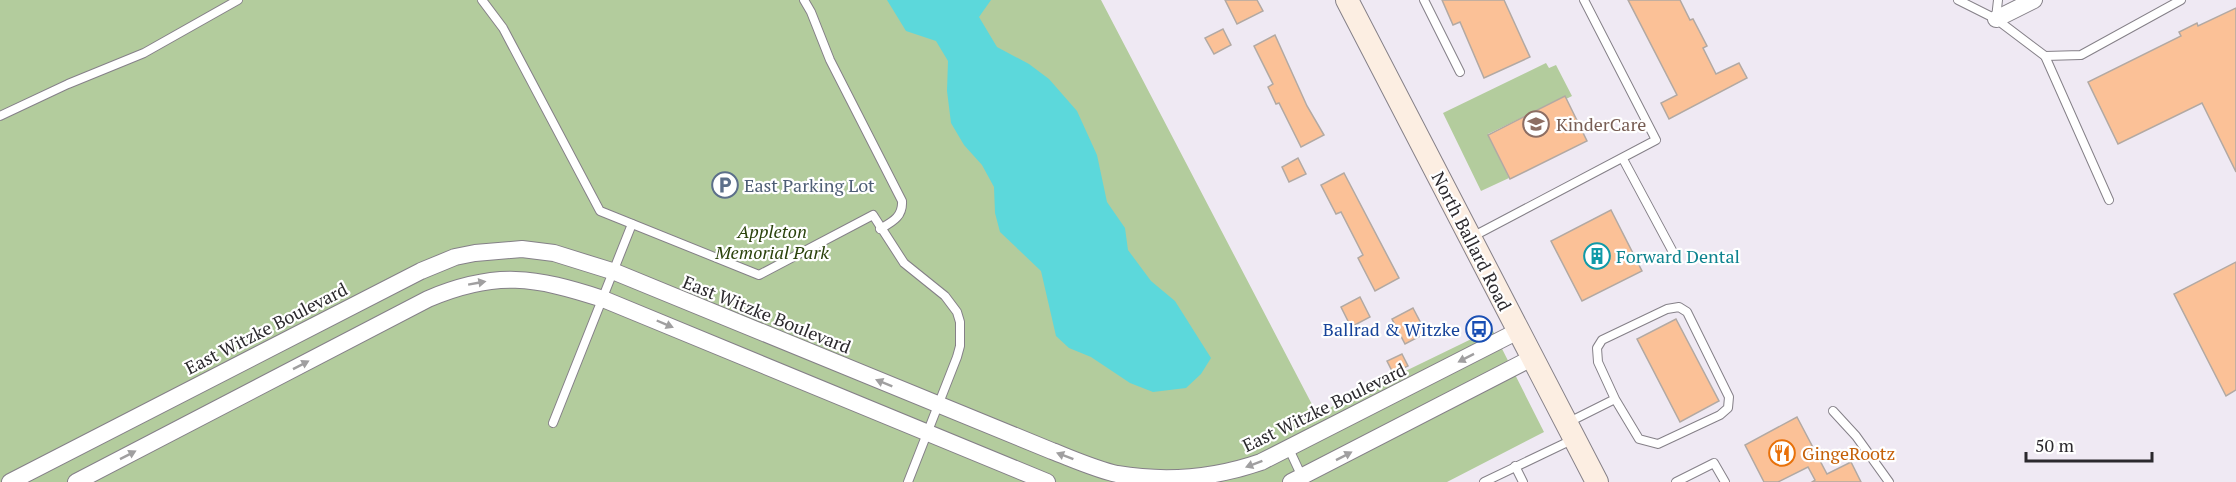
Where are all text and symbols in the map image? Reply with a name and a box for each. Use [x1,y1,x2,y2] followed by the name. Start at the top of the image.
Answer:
[1521,109,1551,139] school or university icon: KinderCare
[1556,112,1646,136] place label: KinderCare
[1427,167,1517,315] street label: North Ballard Road
[710,170,740,200] parking icon: East Parking Lot
[744,173,875,197] place label: East Parking Lot
[714,219,829,264] park label: Appleton Memorial Park
[1582,241,1612,271] building icon: Forward Dental
[1616,244,1740,268] place label: Forward Dental
[679,269,855,359] street label: East Witzke Boulevard
[181,277,351,379] street label: East Witzke Boulevard
[468,278,487,287] one-way arrow
[1464,314,1494,344] bus stop icon: Ballrad & Witzke
[1323,317,1460,341] place label: Ballrad & Witzke
[656,319,674,329] one-way arrow
[1457,352,1475,362] one-way arrow
[1238,357,1410,457] street label: East Witzke Boulevard
[293,360,310,370] one-way arrow
[875,378,893,387] one-way arrow
[2026,425,2152,463] scale bar
[2035,433,2075,457] text: 50 m
[1767,438,1797,468] restaurant icon: GingeRootz
[1802,441,1895,465] place label: GingeRootz
[120,450,137,460] one-way arrow
[1056,451,1074,461] one-way arrow
[1335,451,1352,461] one-way arrow
[1245,459,1263,469] one-way arrow

